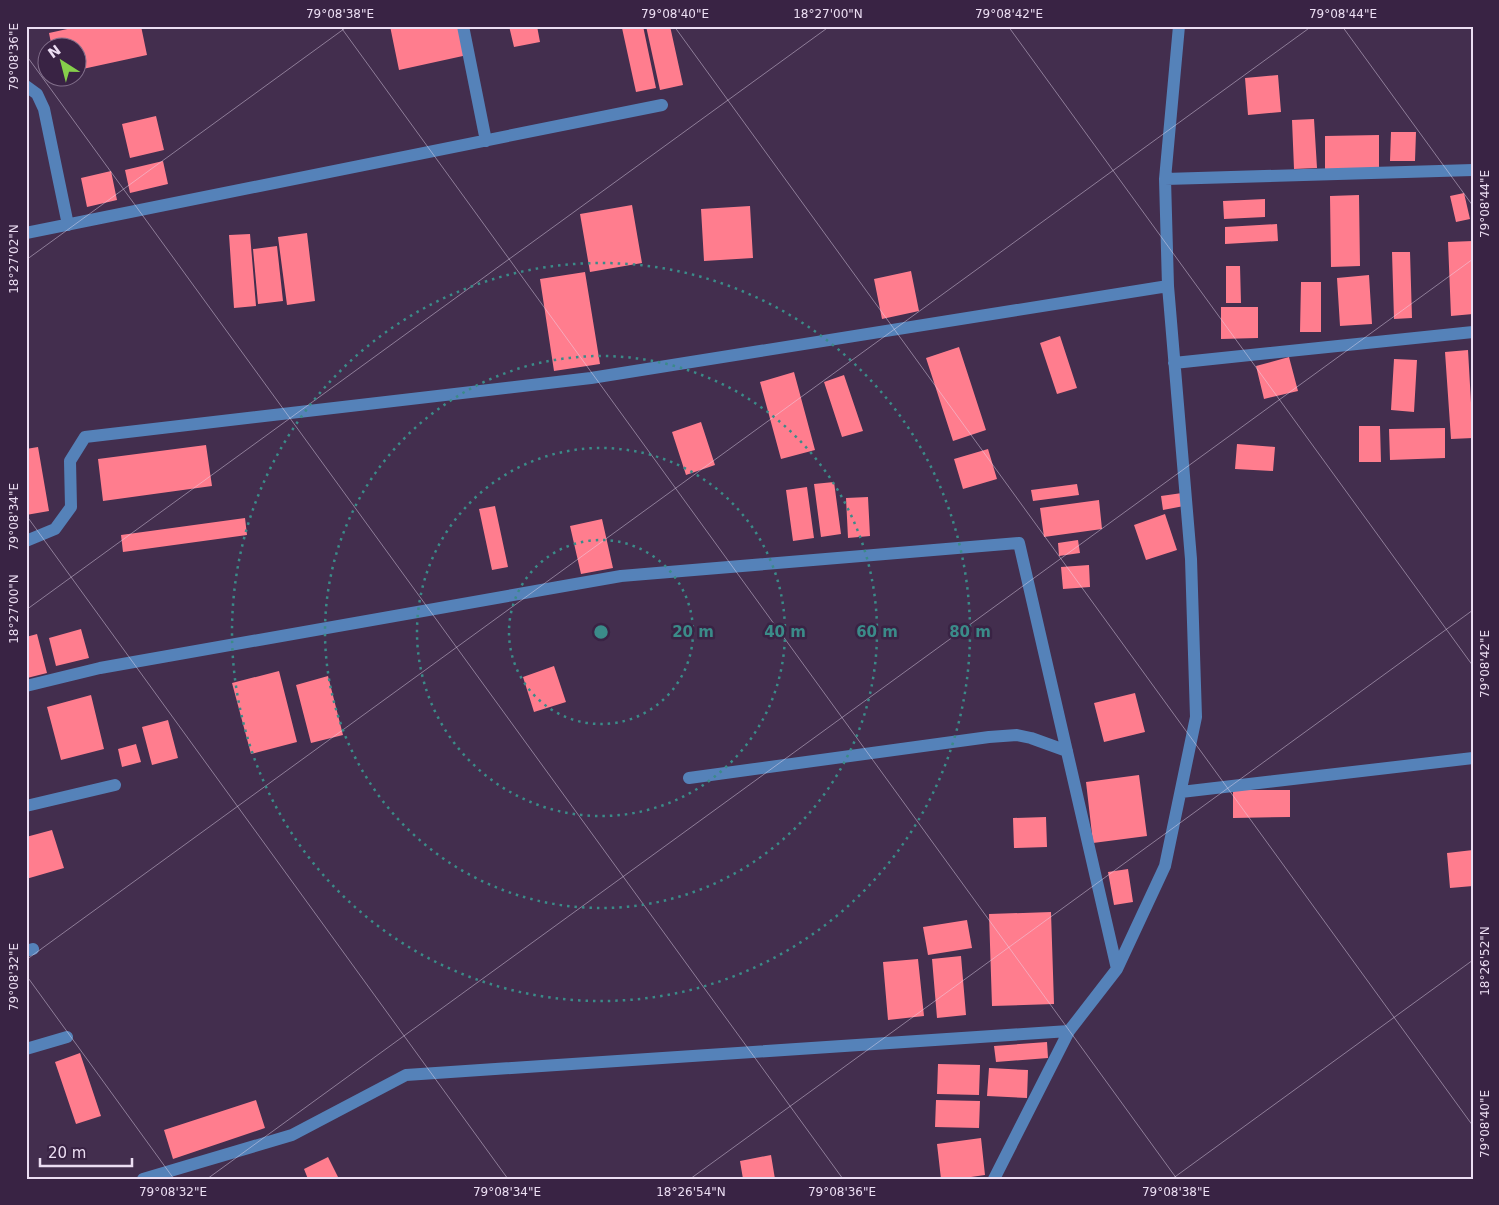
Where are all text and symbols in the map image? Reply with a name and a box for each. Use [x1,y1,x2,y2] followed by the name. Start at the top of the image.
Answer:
[306,7,374,21] text: 79°08'38"E
[641,7,709,21] text: 79°08'40"E
[793,7,863,21] text: 18°27'00"N
[975,7,1043,21] text: 79°08'42"E
[1309,7,1377,21] text: 79°08'44"E
[7,23,21,91] text: 79°08'36"E
[38,38,88,88] north arrow
[45,42,64,61] text: N
[1478,170,1492,238] text: 79°08'44"E
[7,224,21,294] text: 18°27'02"N
[7,483,21,551] text: 79°08'34"E
[7,574,21,644] text: 18°27'00"N
[592,623,610,641] centre of rings
[672,623,714,641] text: 20 m
[764,623,806,641] text: 40 m
[856,623,898,641] text: 60 m
[949,623,991,641] text: 80 m
[1478,630,1492,698] text: 79°08'42"E
[1478,926,1492,996] text: 18°26'52"N
[7,943,21,1011] text: 79°08'32"E
[1478,1090,1492,1158] text: 79°08'40"E
[40,1135,132,1167] scale bar
[48,1144,86,1162] text: 20 m
[139,1185,207,1199] text: 79°08'32"E
[473,1185,541,1199] text: 79°08'34"E
[656,1185,726,1199] text: 18°26'54"N
[808,1185,876,1199] text: 79°08'36"E
[1142,1185,1210,1199] text: 79°08'38"E

